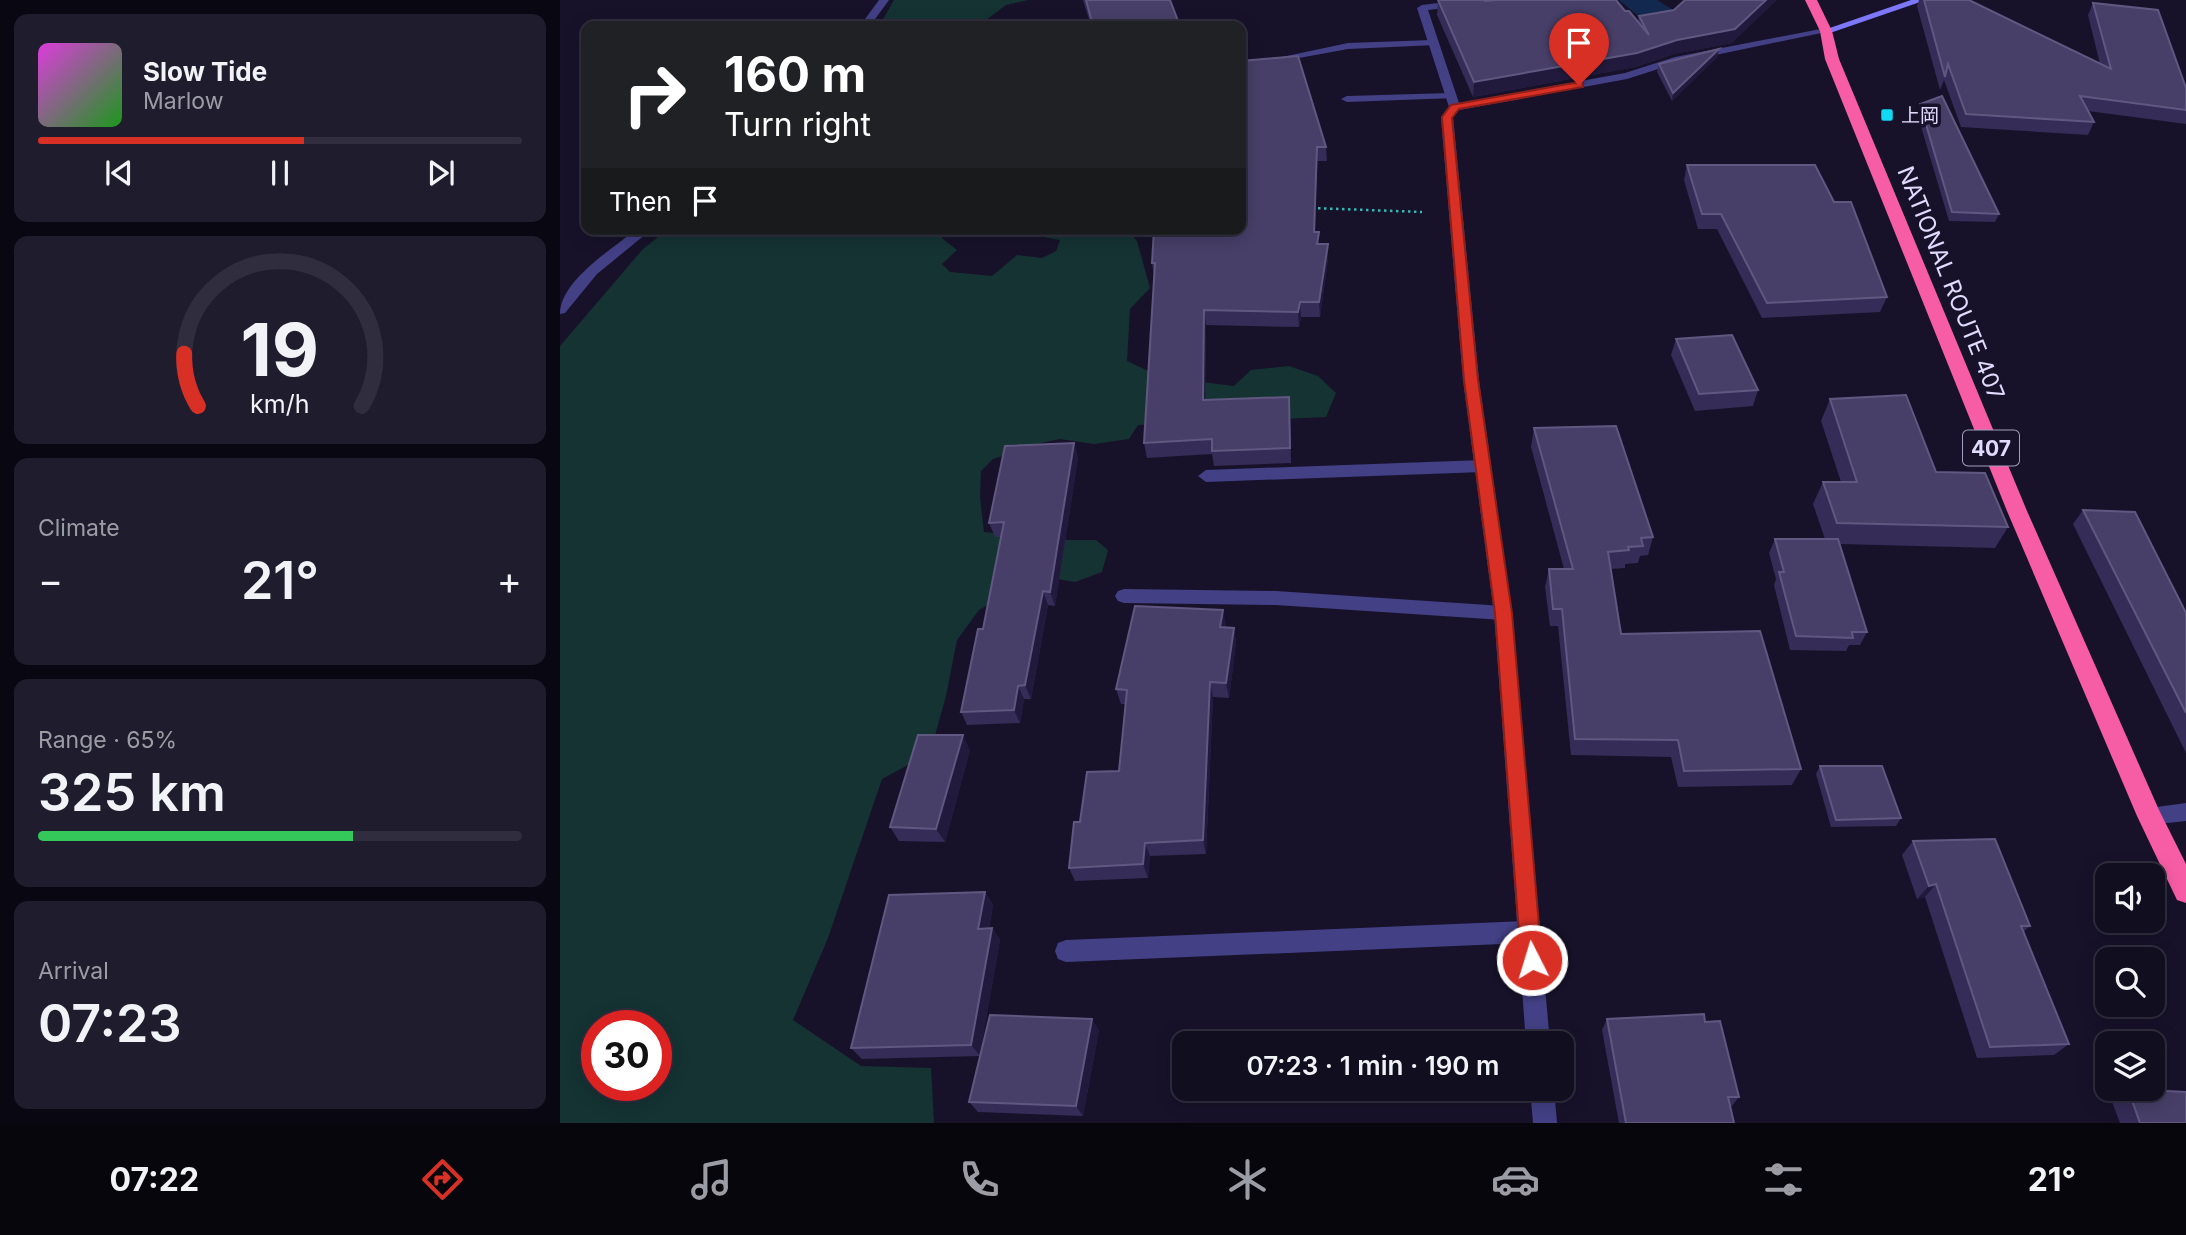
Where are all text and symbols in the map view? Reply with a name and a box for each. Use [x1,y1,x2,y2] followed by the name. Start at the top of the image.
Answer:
[1549,13,1609,85] pin
[1560,24,1598,62] icon: arrive
[724,45,866,104] text: 160 m
[609,49,700,140] icon: right
[143,56,267,87] text: Slow Tide
[143,87,223,115] text: Marlow
[1901,104,1939,127] place label: 上岡
[724,105,871,144] text: Turn right
[1879,107,1895,123] marker: 上岡
[100,154,138,192] icon: previous
[261,154,299,192] icon: pause
[422,154,460,192] icon: next
[1891,162,2011,404] street label: NATIONAL ROUTE 407
[686,182,724,220] icon: arrive
[609,186,672,217] text: Then
[241,305,319,394] text: 19
[250,388,310,418] text: km/h
[1963,430,2019,466] road number: 407
[38,514,120,542] text: Climate
[241,549,319,612] text: 21°
[38,557,63,603] text: −
[497,557,522,603] text: +
[38,726,177,754] text: Range · 65%
[38,761,226,824] text: 325 km
[2095,863,2165,1101] map controls
[2095,863,2165,933] button: sound
[1495,923,1569,997] position arrow
[2095,947,2165,1017] button: search
[38,957,109,985] text: Arrival
[38,992,182,1055] text: 07:23
[581,1010,672,1101] speed limit sign: 30
[2095,1031,2165,1101] button: layers
[1247,1050,1499,1081] text: 07:23 · 1 min · 190 m
[418,1155,467,1204] icon: directions
[687,1155,736,1204] icon: music
[955,1155,1004,1204] icon: phone
[1223,1155,1272,1204] icon: climate
[1491,1155,1540,1204] icon: car
[1759,1155,1808,1204] icon: filters
[110,1160,199,1199] text: 07:22
[2028,1160,2076,1199] text: 21°

